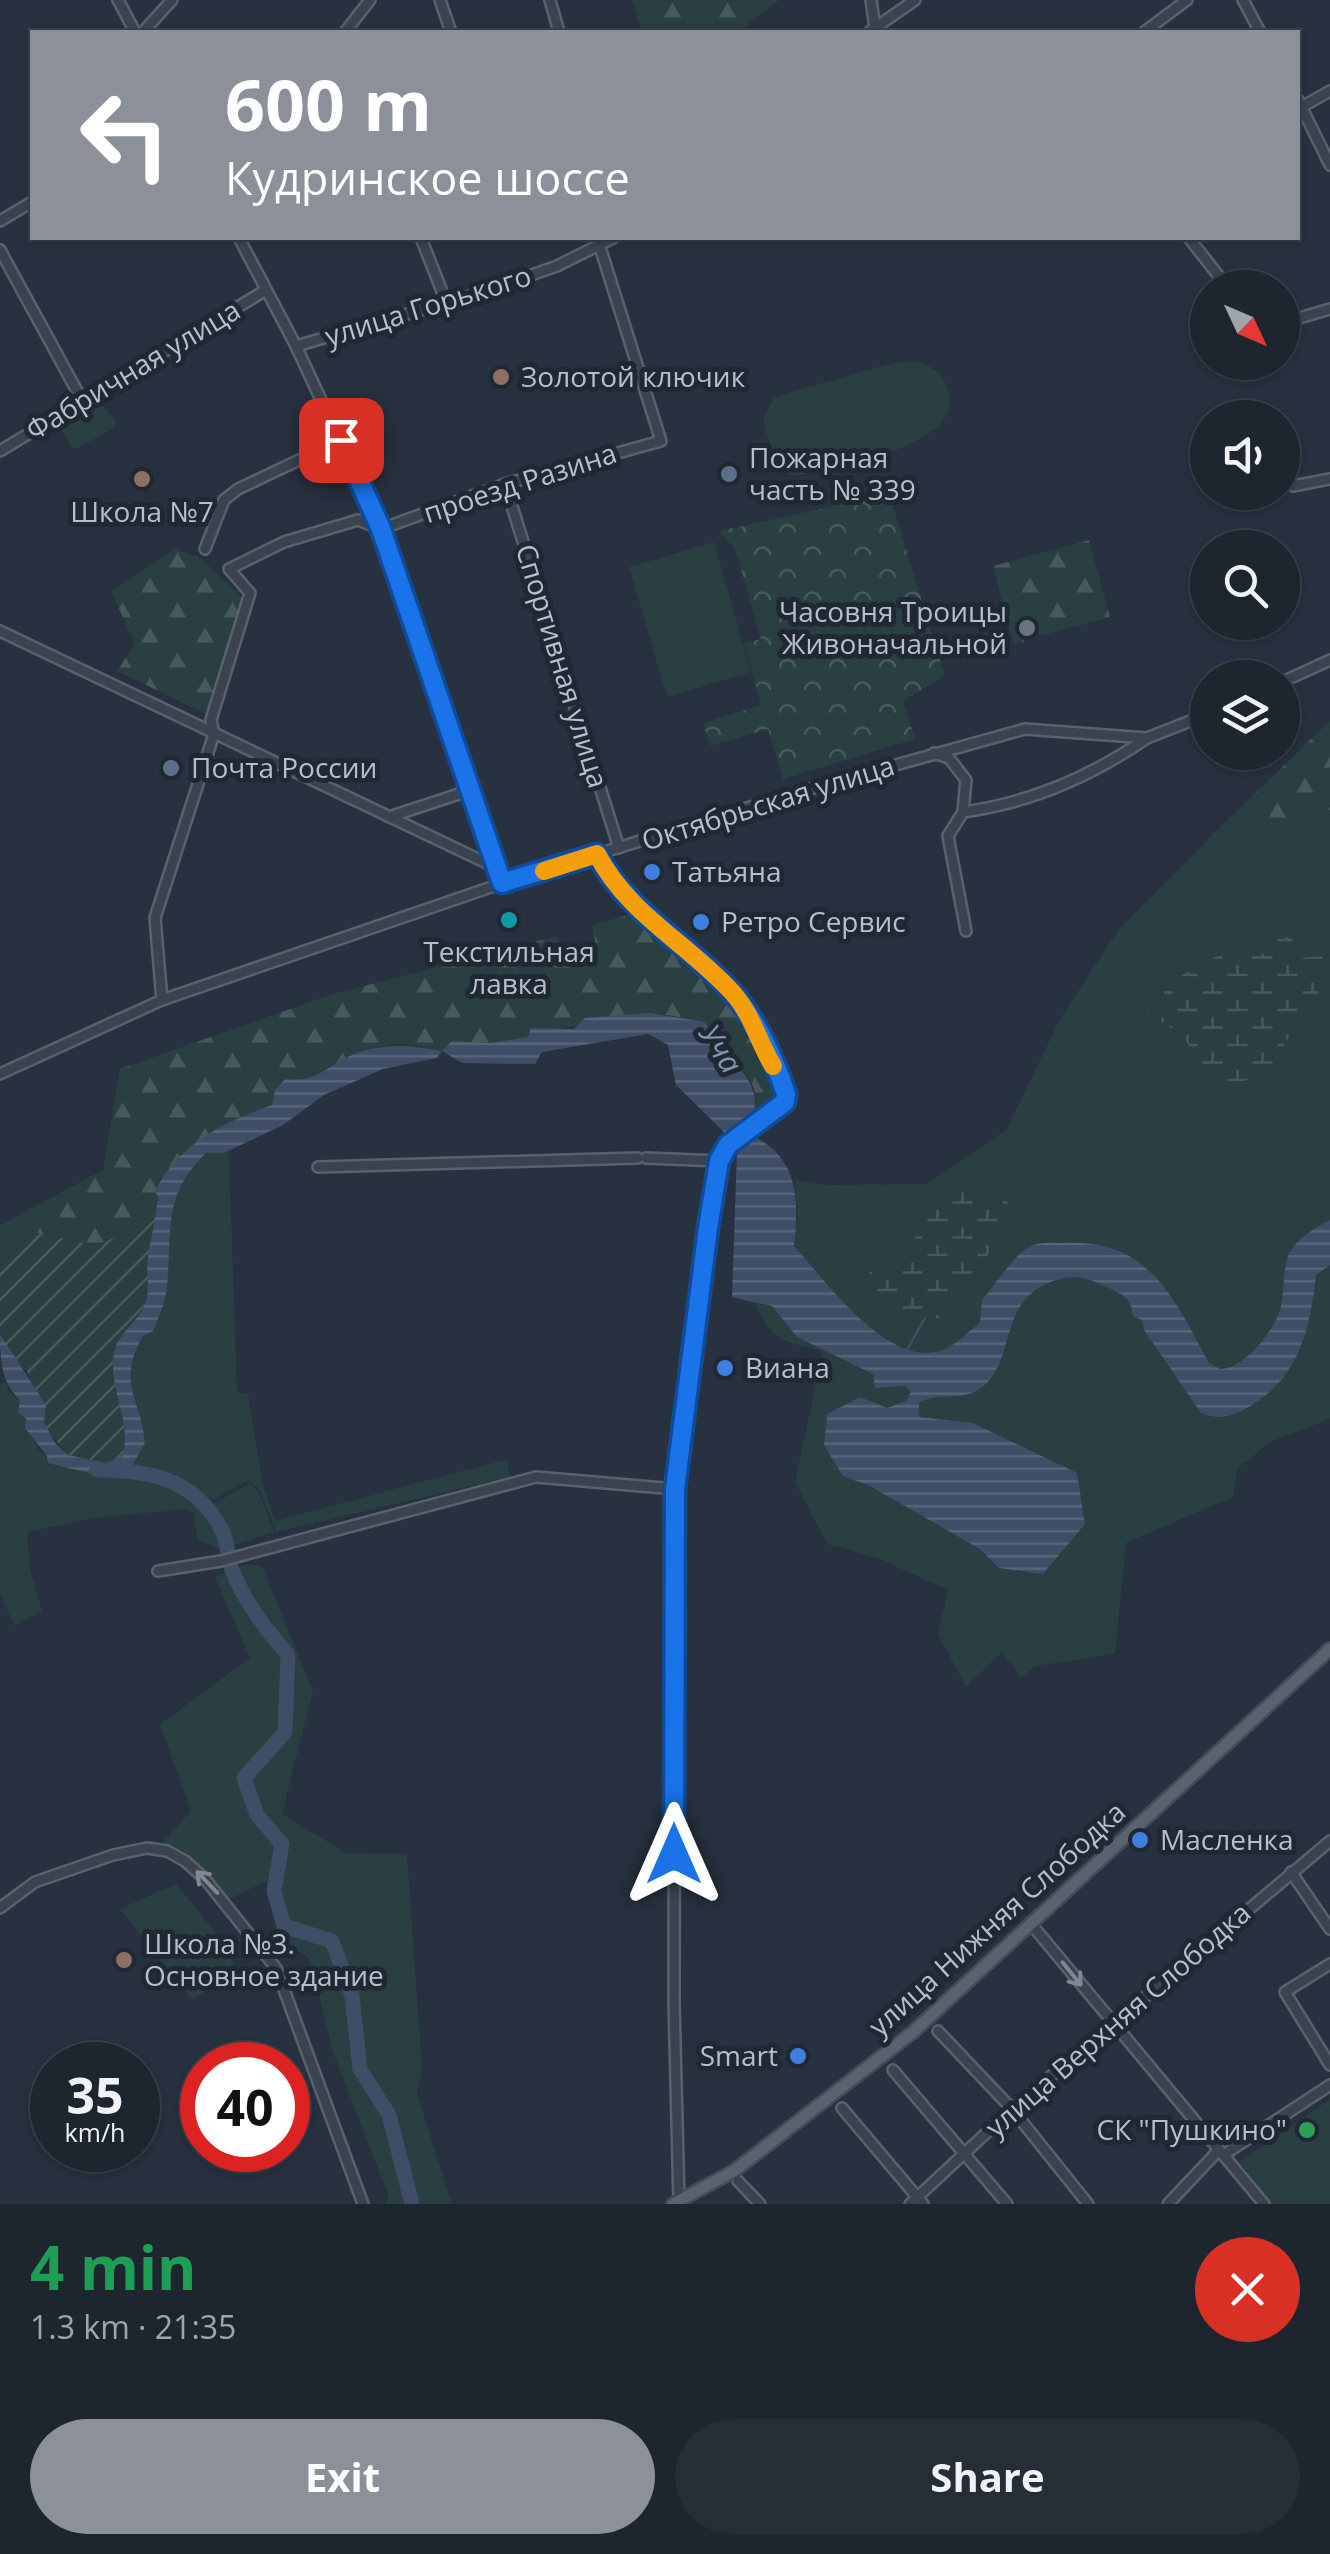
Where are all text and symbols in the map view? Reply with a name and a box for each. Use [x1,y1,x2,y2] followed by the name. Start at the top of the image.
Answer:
[225,56,432,152] text: 600 m
[60,70,190,200] icon: left
[225,147,630,208] text: Кудринское шоссе
[320,256,535,354] street label: улица Горького
[1190,270,1300,380] north arrow
[1190,270,1300,770] map controls
[18,290,247,448] street label: Фабричная улица
[521,357,746,395] place label: Золотой ключик
[490,366,512,388] marker: Золотой ключик
[299,398,384,483] pin
[1190,400,1300,510] button: sound
[314,413,369,468] icon: arrive
[418,433,621,531] street label: проезд Разина
[749,438,916,508] place label: Пожарная часть № 339
[718,463,740,485] marker: Пожарная часть № 339
[131,468,153,490] marker: Школа №7
[70,492,214,530] place label: Школа №7
[1190,530,1300,640] button: search
[508,539,618,792] street label: Спортивная улица
[779,592,1007,662] place label: Часовня Троицы Живоначальной
[1016,617,1038,639] marker: Часовня Троицы Живоначальной
[1190,660,1300,770] button: layers
[637,746,899,859] street label: Октябрьская улица
[191,748,377,786] place label: Почта России
[160,757,182,779] marker: Почта России
[672,852,781,890] place label: Татьяна
[641,861,663,883] marker: Татьяна
[721,902,906,940] place label: Ретро Сервис
[498,909,520,931] marker: Текстильная лавка
[690,911,712,933] marker: Ретро Сервис
[423,932,595,1002] place label: Текстильная лавка
[690,1015,752,1081] water label: Уча
[745,1348,830,1386] place label: Виана
[714,1357,736,1379] marker: Виана
[860,1793,1133,2044] street label: улица Нижняя Слободка
[622,1802,726,1906] position arrow
[1160,1820,1294,1858] place label: Масленка
[1129,1829,1151,1851] marker: Масленка
[196,1870,219,1895] one-way arrow
[977,1893,1258,2145] street label: улица Верхняя Слободка
[144,1924,384,1994] place label: Школа №3. Основное здание
[113,1949,135,1971] marker: Школа №3. Основное здание
[1061,1961,1083,1987] one-way arrow
[700,2036,778,2074] place label: Smart
[180,2042,310,2172] speed limit sign: 40
[787,2045,809,2067] marker: Smart
[66,2061,124,2129] text: 35
[1097,2110,1287,2148] place label: СК "Пушкино"
[65,2115,125,2149] text: km/h
[1296,2119,1318,2141] marker: СК "Пушкино"
[30,2226,197,2308] text: 4 min
[1195,2237,1300,2342] button: close
[30,2305,236,2348] text: 1.3 km · 21:35
[30,2419,655,2534] button: Exit
[675,2419,1300,2534] button: Share

